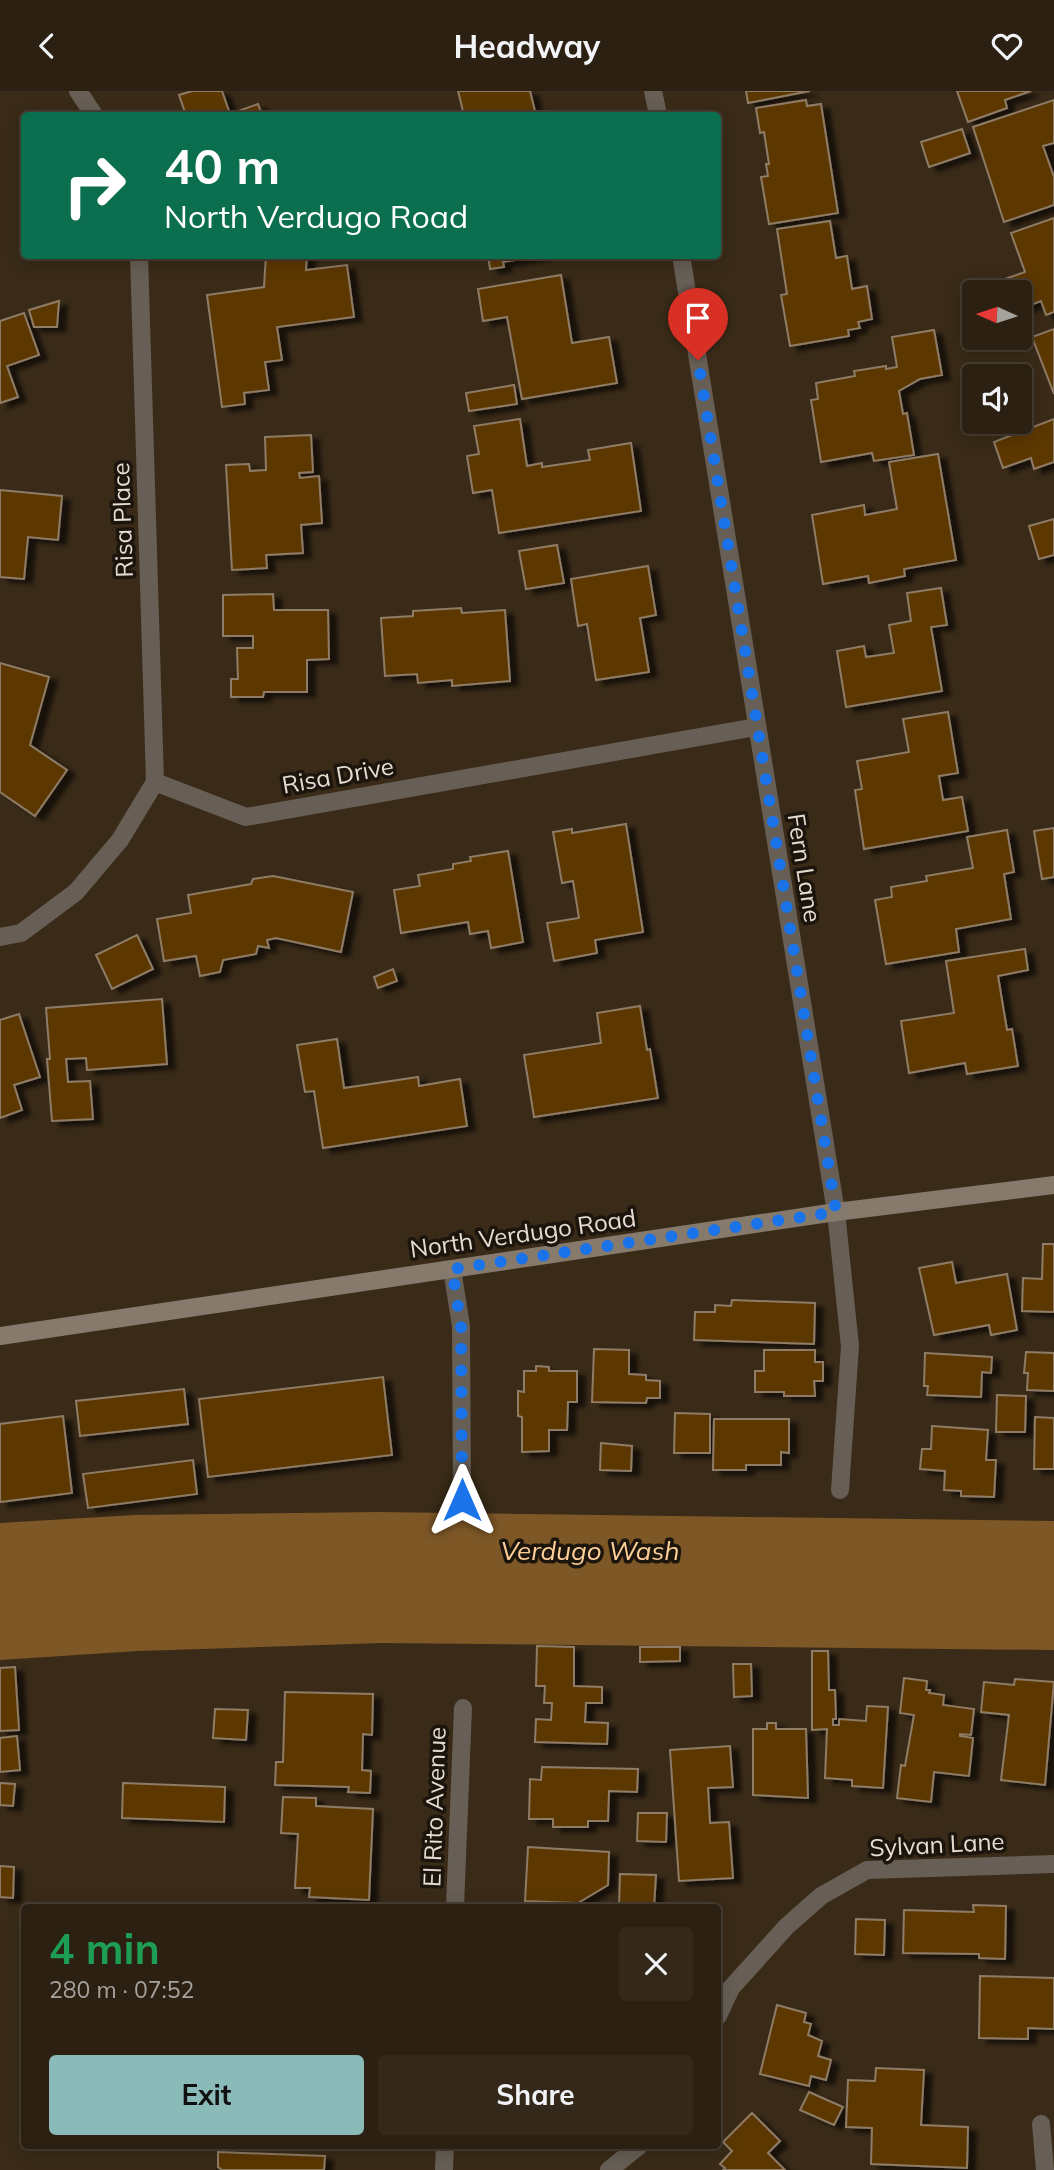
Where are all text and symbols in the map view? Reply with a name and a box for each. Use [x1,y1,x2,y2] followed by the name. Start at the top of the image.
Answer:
[454,26,600,66] text: Headway
[28,27,66,65] icon: back
[988,27,1026,65] icon: heart
[164,135,280,196] text: 40 m
[49,140,140,231] icon: right
[164,196,468,236] text: North Verdugo Road
[962,280,1032,350] north arrow
[962,280,1032,434] map controls
[668,288,728,360] pin
[679,299,717,337] icon: arrive
[962,364,1032,434] button: sound
[105,462,139,578] street label: Risa Place
[280,750,396,800] street label: Risa Drive
[782,811,828,924] street label: Fern Lane
[408,1202,638,1264] street label: North Verdugo Road
[425,1463,499,1537] position arrow
[500,1534,680,1567] water label: Verdugo Wash
[416,1726,452,1888] street label: El Rito Avenue
[869,1825,1005,1863] street label: Sylvan Lane
[49,1922,160,1975] text: 4 min
[619,1927,693,2001] button: close
[49,1975,194,2004] text: 280 m · 07:52
[49,2055,364,2135] button: Exit
[378,2055,693,2135] button: Share

